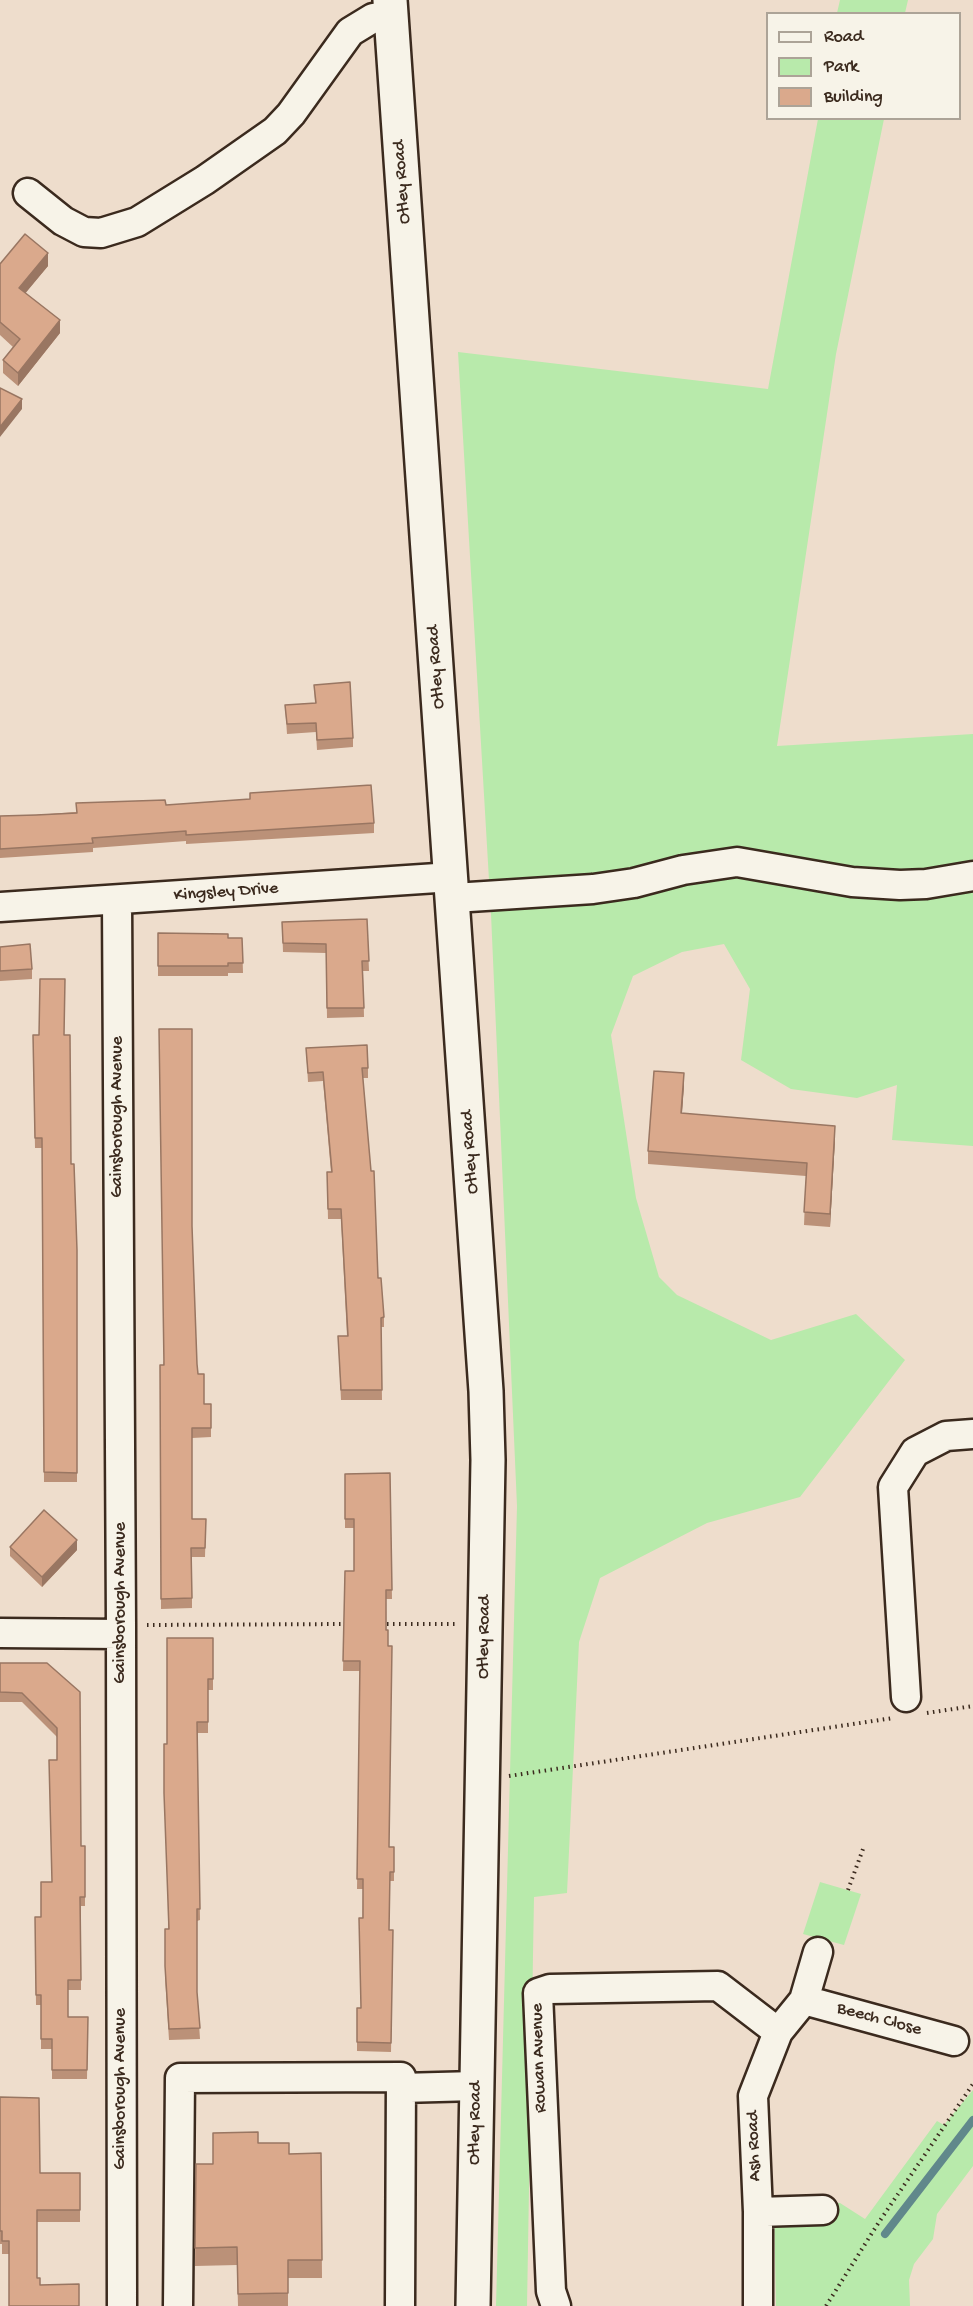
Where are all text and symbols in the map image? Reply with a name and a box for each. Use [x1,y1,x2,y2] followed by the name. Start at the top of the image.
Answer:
[766,12,961,120] legend
[824,27,863,48] text: Road
[824,57,858,78] text: Park
[824,87,883,108] text: Building
[389,139,417,225] street label: Otley Road
[423,624,451,710] street label: Otley Road
[173,879,279,907] street label: Kingsley Drive
[107,1036,129,1198] street label: Gainsborough Avenue
[457,1109,485,1195] street label: Otley Road
[110,1522,132,1684] street label: Gainsborough Avenue
[473,1595,497,1679] street label: Otley Road
[834,1998,924,2042] street label: Beech Close
[527,2003,553,2113] street label: Rowan Avenue
[110,2008,132,2170] street label: Gainsborough Avenue
[464,2081,488,2165] street label: Otley Road
[743,2110,767,2182] street label: Ash Road

